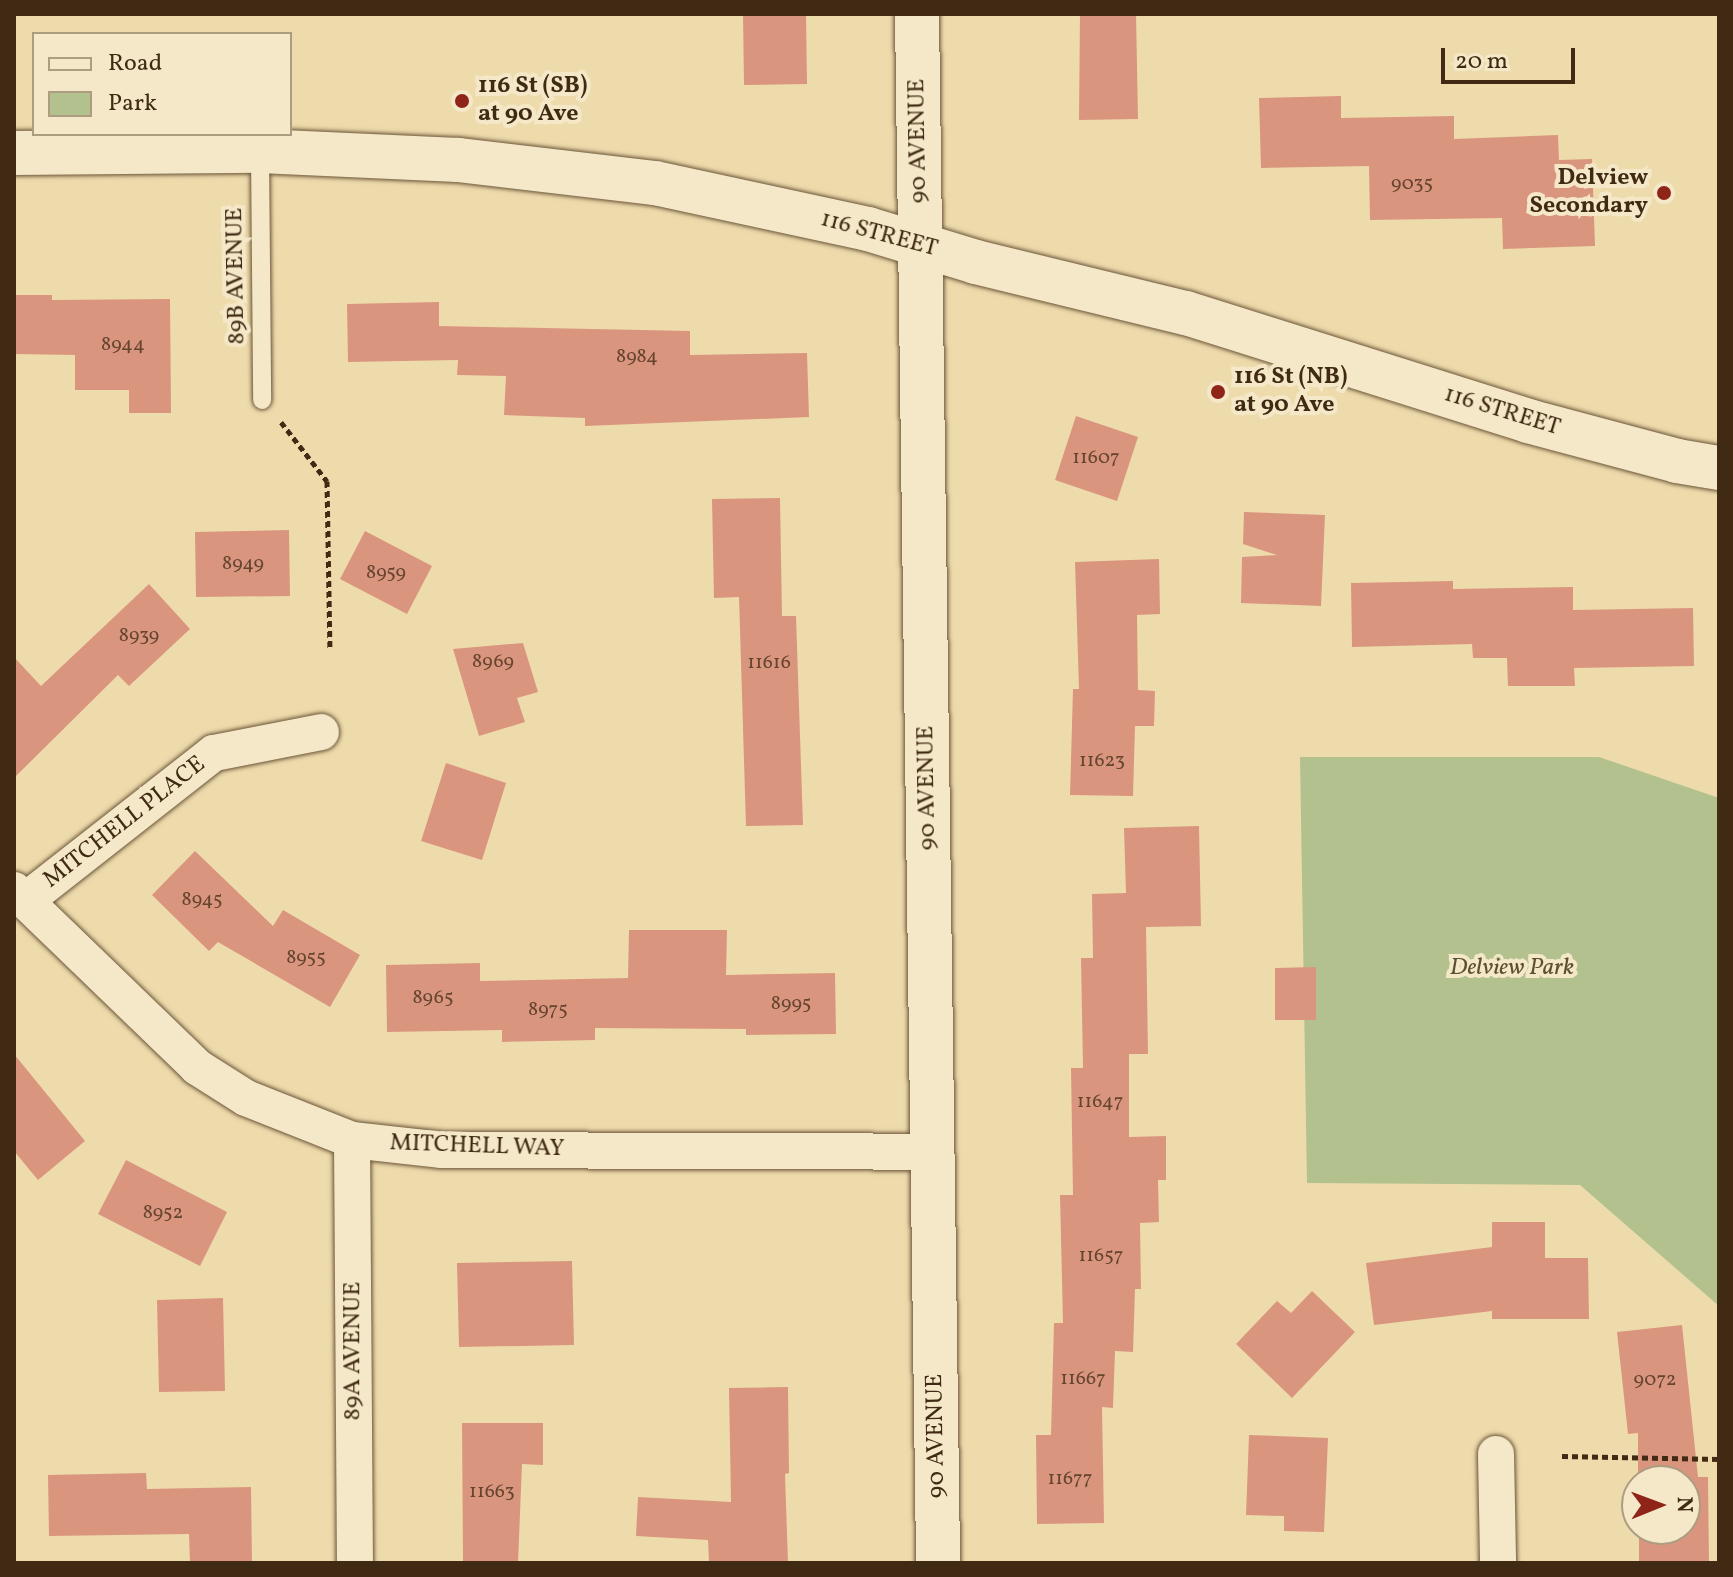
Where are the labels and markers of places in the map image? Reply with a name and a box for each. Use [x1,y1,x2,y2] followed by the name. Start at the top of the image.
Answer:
[478,73,587,129] place label: 116 St (SB) at 90 Ave
[453,92,471,110] marker: 116 St (SB) at 90 Ave
[1530,165,1648,221] place label: Delview Secondary
[1655,184,1673,202] marker: Delview Secondary
[1234,364,1347,420] place label: 116 St (NB) at 90 Ave
[1209,383,1227,401] marker: 116 St (NB) at 90 Ave

